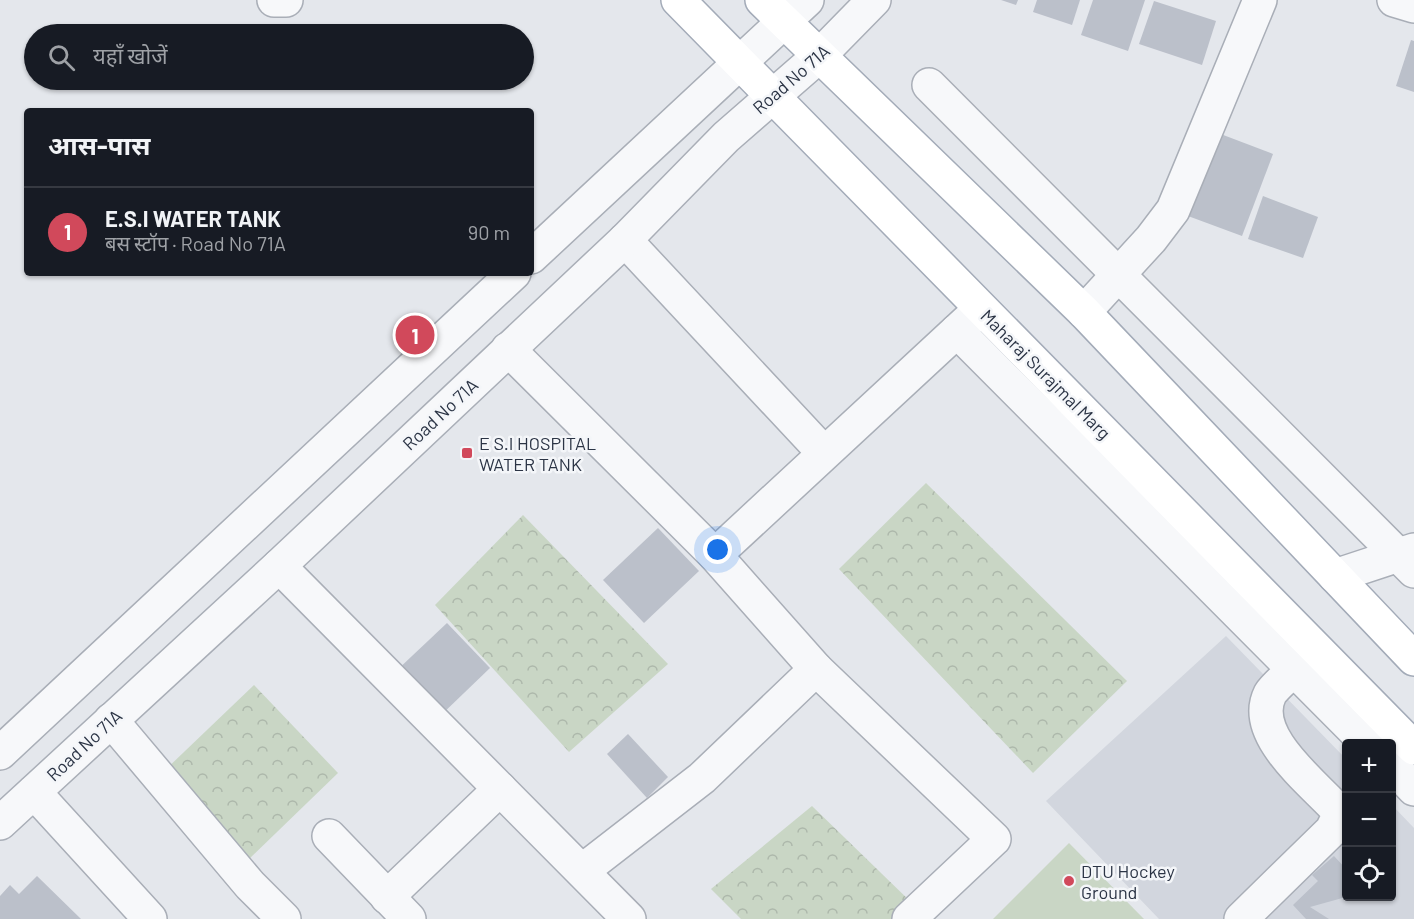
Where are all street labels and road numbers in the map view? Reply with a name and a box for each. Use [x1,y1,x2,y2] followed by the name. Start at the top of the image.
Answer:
[748,40,834,118] street label: Road No 71A
[976,304,1116,444] street label: Maharaj Surajmal Marg
[398,374,482,454] street label: Road No 71A
[42,705,126,785] street label: Road No 71A

